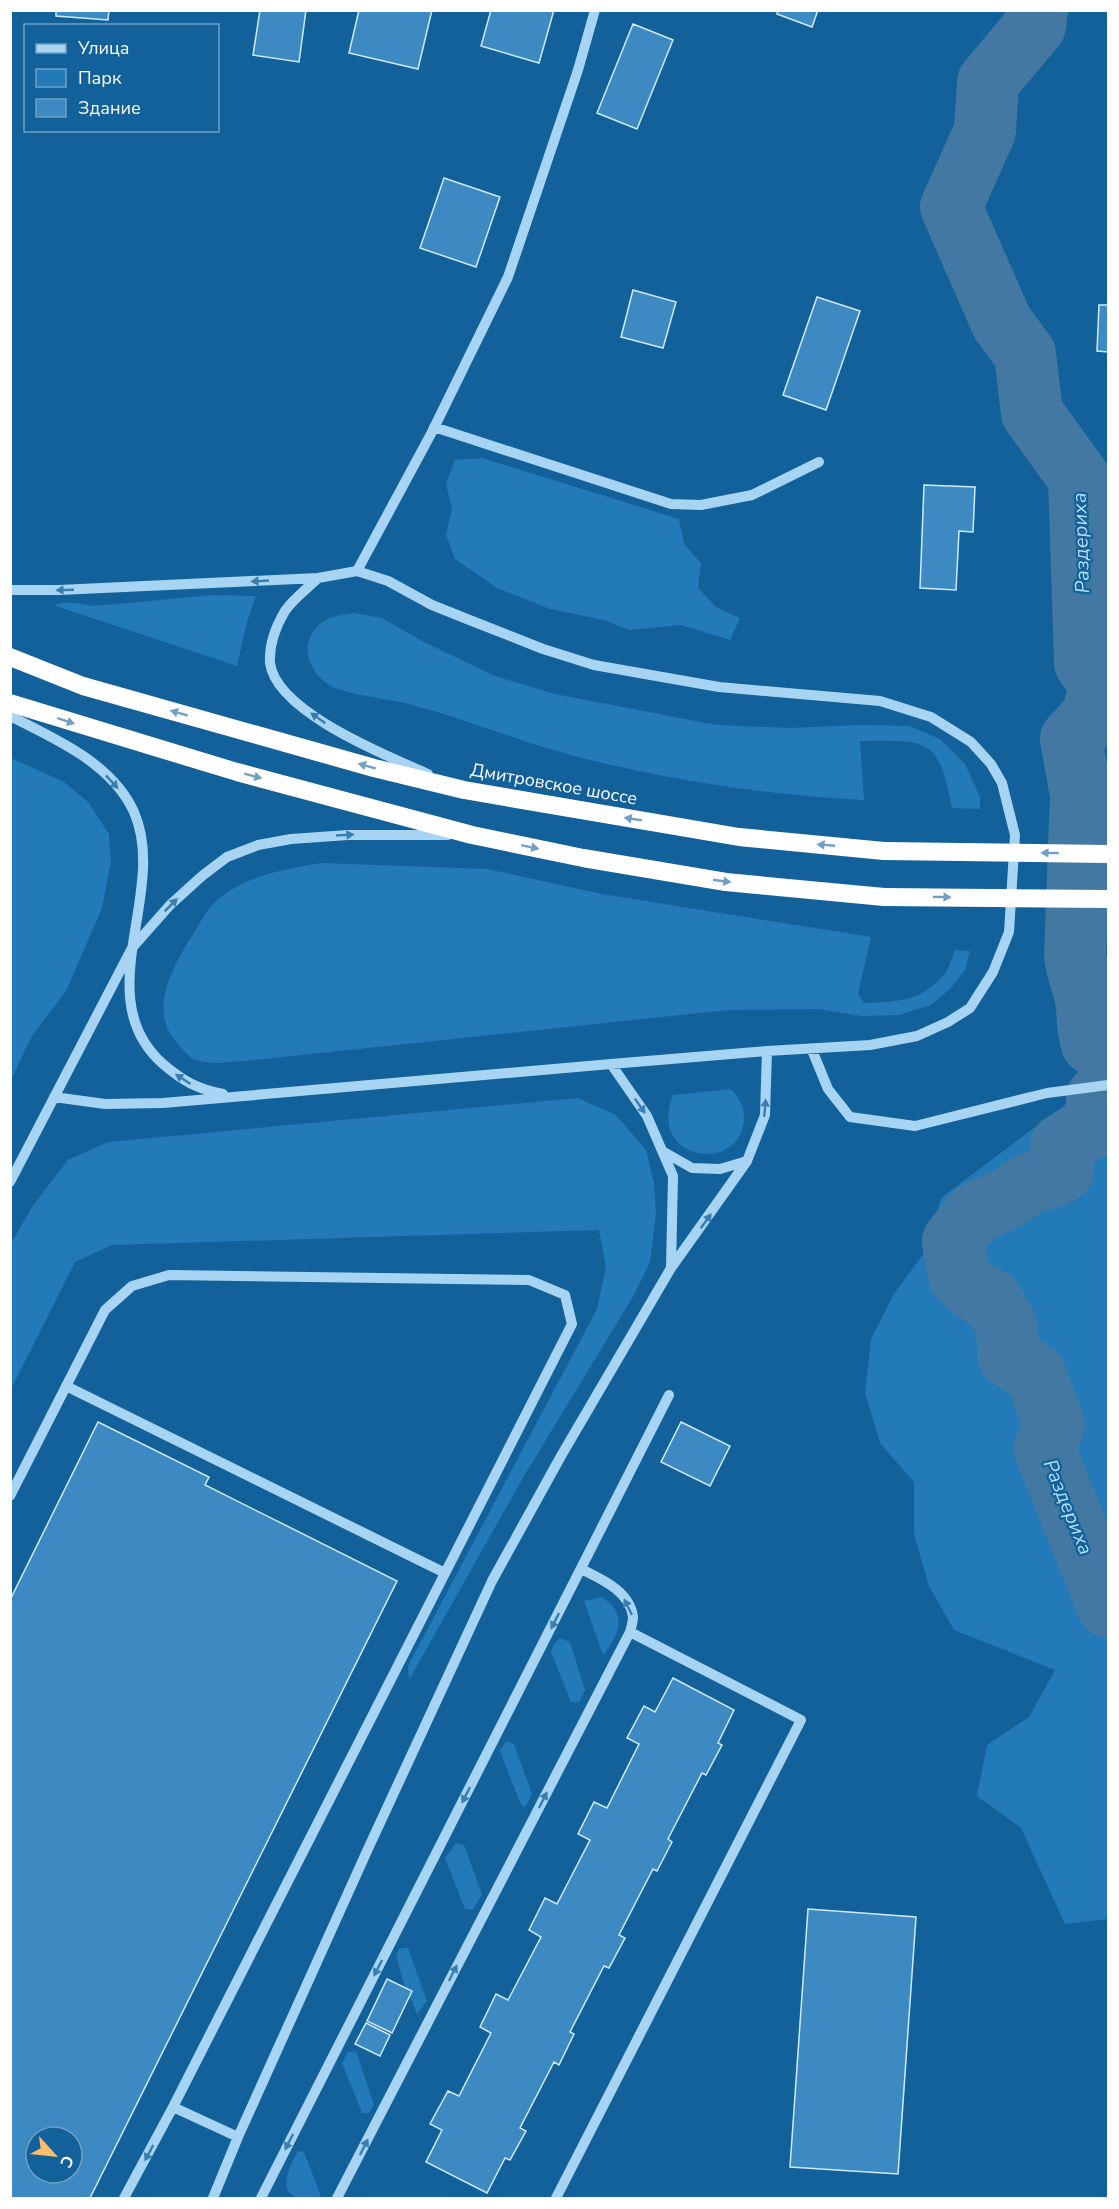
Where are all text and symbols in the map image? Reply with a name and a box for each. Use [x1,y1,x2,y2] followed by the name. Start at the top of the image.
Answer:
[24,24,219,132] legend
[77,36,129,60] text: Улица
[78,66,122,90] text: Парк
[78,96,141,120] text: Здание
[1066,492,1096,594] water label: Раздериха
[250,576,269,585] one-way arrow
[55,585,74,594] one-way arrow
[170,708,188,717] one-way arrow
[310,712,326,724] one-way arrow
[57,717,75,726] one-way arrow
[469,758,639,810] street label: Дмитровское шоссе
[358,761,376,770] one-way arrow
[244,772,262,782] one-way arrow
[104,775,118,789] one-way arrow
[623,815,642,824] one-way arrow
[336,831,355,840] one-way arrow
[817,840,836,850] one-way arrow
[520,843,539,852] one-way arrow
[1041,848,1060,858] one-way arrow
[712,877,731,886] one-way arrow
[933,892,952,902] one-way arrow
[163,898,177,912] one-way arrow
[175,1074,191,1085] one-way arrow
[634,1098,645,1114] one-way arrow
[760,1098,770,1117] one-way arrow
[700,1213,712,1229] one-way arrow
[1037,1455,1099,1559] water label: Раздериха
[623,1598,633,1615] one-way arrow
[550,1612,559,1629] one-way arrow
[461,1786,471,1803] one-way arrow
[538,1791,548,1808] one-way arrow
[373,1960,382,1977] one-way arrow
[448,1965,458,1982] one-way arrow
[24,2125,84,2185] north arrow
[285,2134,294,2151] one-way arrow
[359,2138,369,2155] one-way arrow
[144,2145,154,2162] one-way arrow
[54,2152,79,2171] text: С

